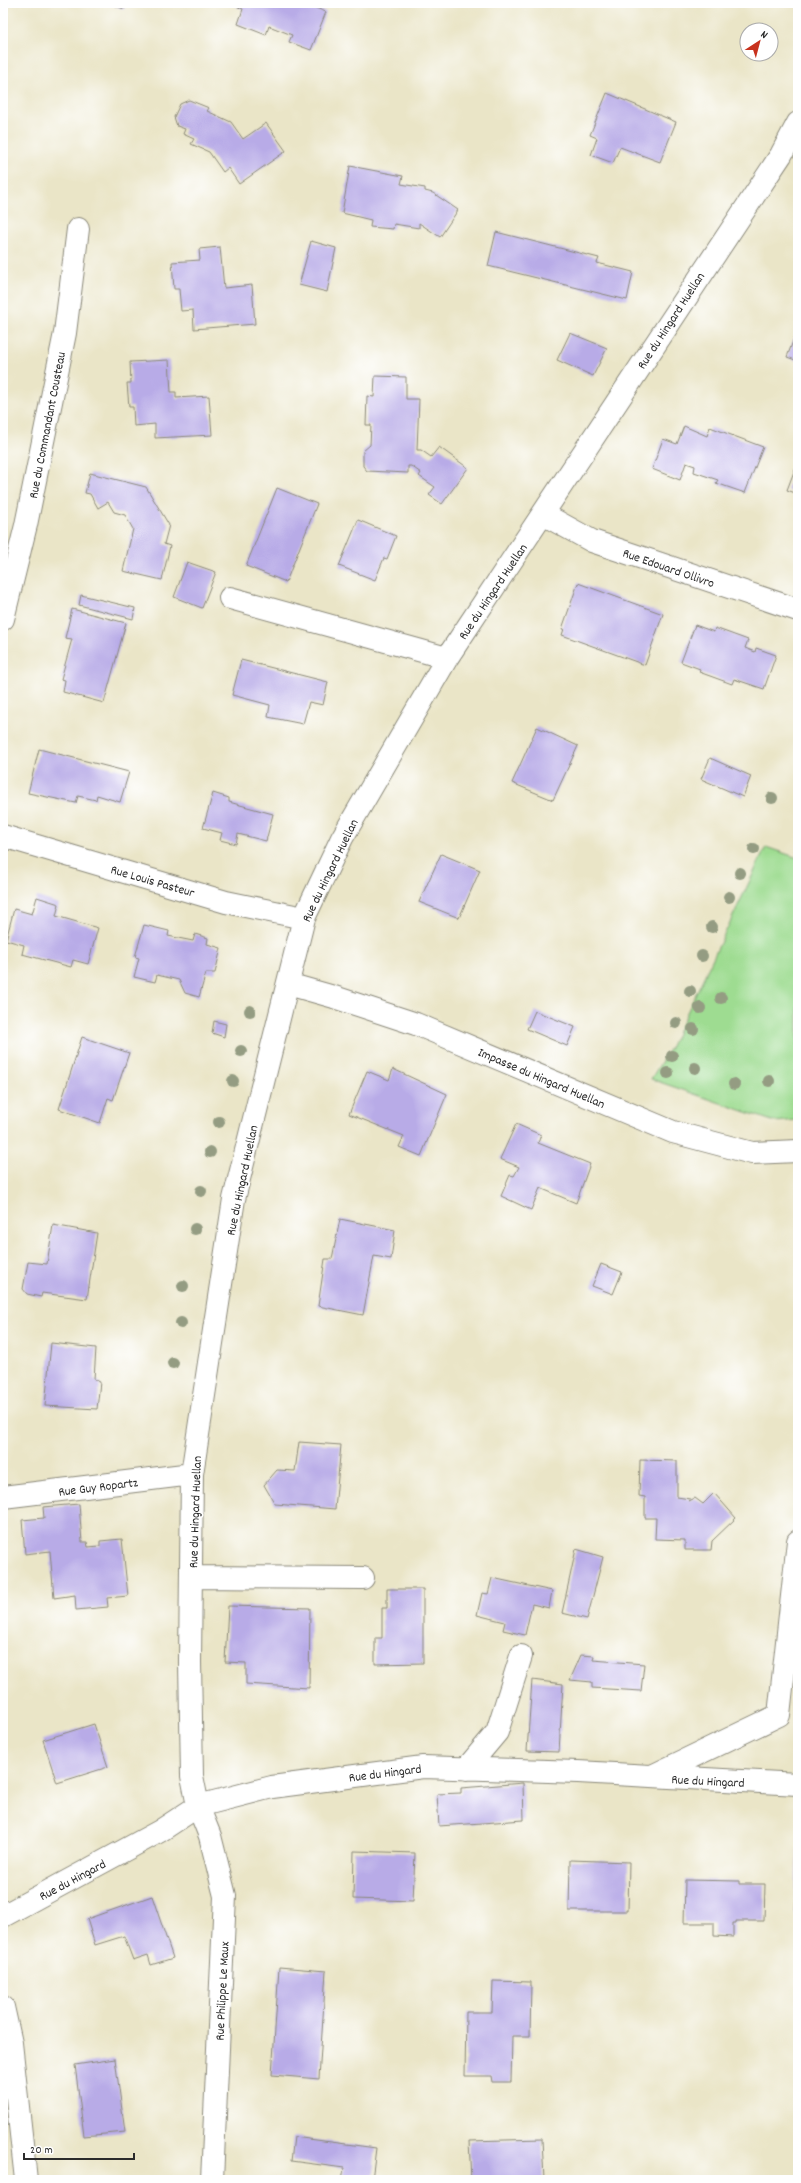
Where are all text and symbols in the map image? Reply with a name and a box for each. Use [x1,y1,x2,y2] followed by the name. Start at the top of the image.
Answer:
[739,22,779,62] north arrow
[757,27,771,44] text: N
[634,269,711,374] street label: Rue du Hingard Huellan
[25,351,72,500] street label: Rue du Commandant Cousteau
[455,541,533,644] street label: Rue du Hingard Huellan
[620,545,717,594] street label: Rue Edouard Ollivro
[298,816,364,926] street label: Rue du Hingard Huellan
[108,861,197,904] street label: Rue Louis Pasteur
[475,1044,608,1115] street label: Impasse du Hingard Huellan
[222,1124,264,1237] street label: Rue du Hingard Huellan
[185,1456,208,1569] street label: Rue du Hingard Huellan
[58,1474,139,1503] street label: Rue Guy Ropartz
[348,1761,423,1788] street label: Rue du Hingard
[671,1771,745,1794] street label: Rue du Hingard
[36,1856,110,1907] street label: Rue du Hingard
[211,1941,236,2041] street label: Rue Philippe Le Maux
[24,2135,134,2161] scale bar
[30,2142,53,2159] text: 20 m

